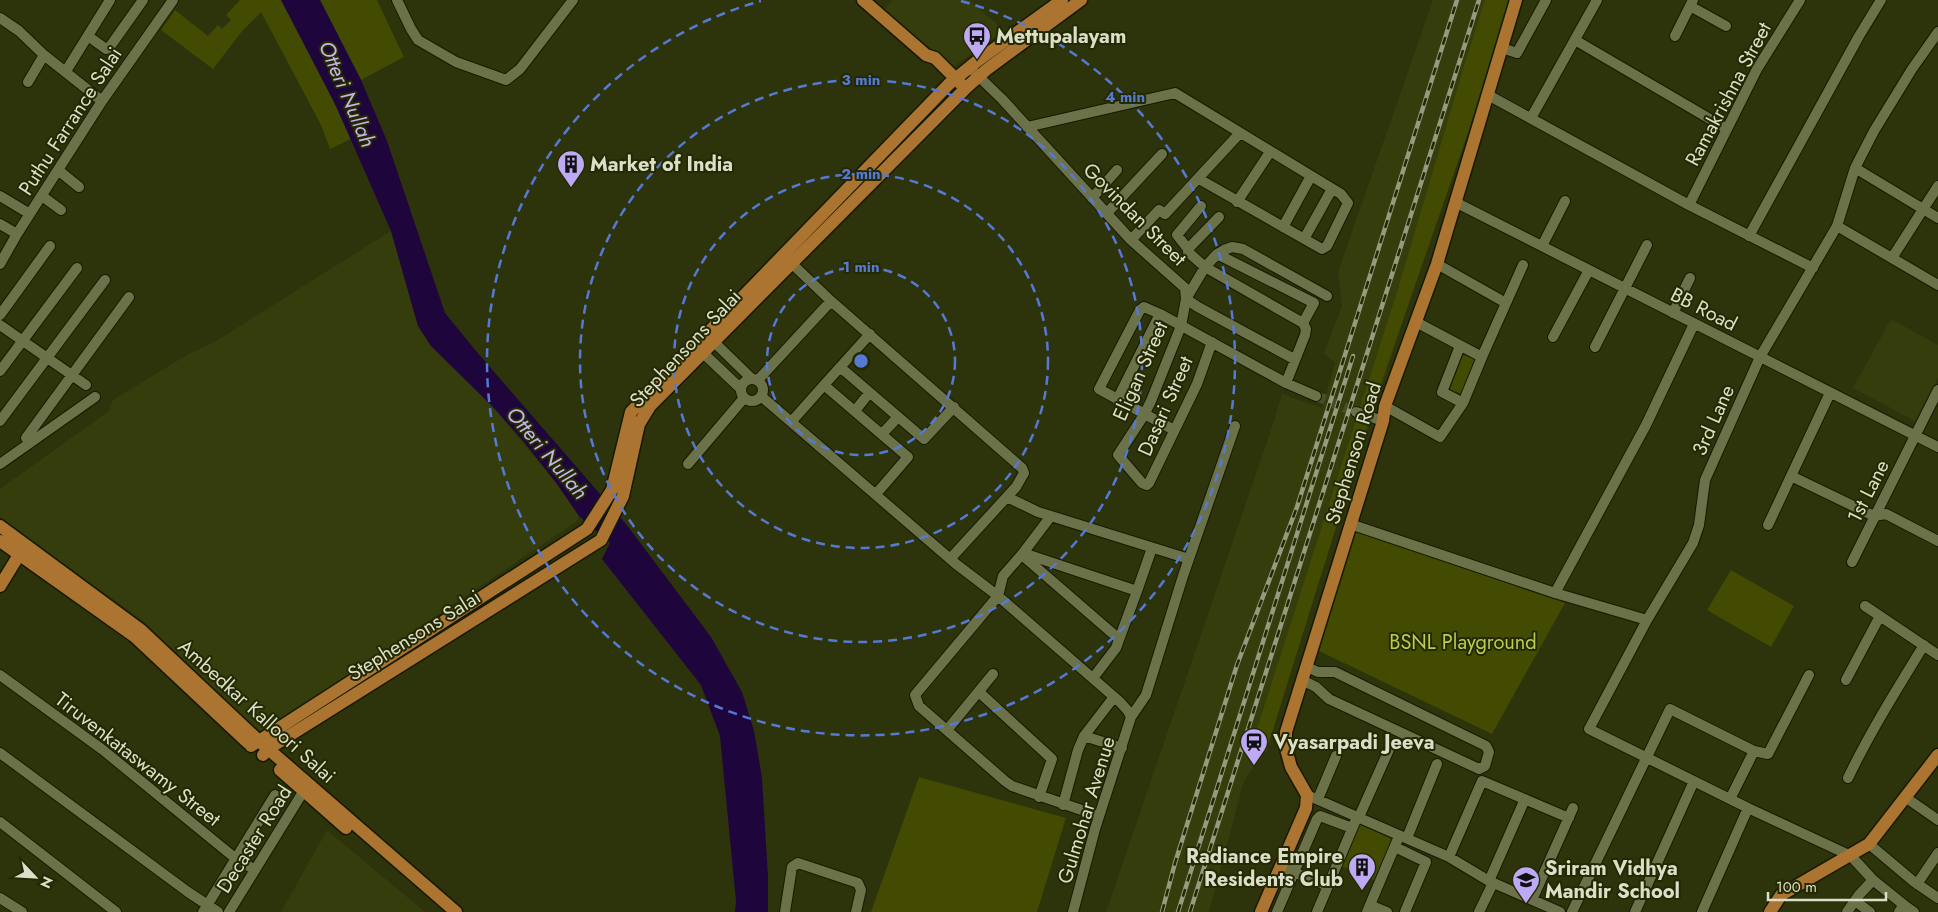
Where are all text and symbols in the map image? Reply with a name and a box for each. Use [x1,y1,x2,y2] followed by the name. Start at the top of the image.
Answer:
[1678,17,1779,171] street label: Ramakrishna Street
[962,21,992,60] bus stop icon: Mettupalayam
[996,22,1126,51] place label: Mettupalayam
[311,36,383,152] water label: Otteri Nullah
[12,41,129,201] street label: Puthu Farrance Salai
[842,69,880,91] text: 3 min
[1105,86,1145,108] text: 4 min
[556,149,586,188] building icon: Market of India
[590,150,733,179] place label: Market of India
[1076,156,1193,273] street label: Govindan Street
[841,163,881,185] text: 2 min
[842,256,880,278] text: 1 min
[1665,280,1742,339] street label: BB Road
[623,283,748,414] street label: Stephensons Salai
[1106,317,1175,426] street label: Eligan Street
[1131,351,1200,461] street label: Dasari Street
[852,352,870,370] centre of rings
[1318,378,1389,528] street label: Stephenson Road
[1685,380,1742,460] street label: 3rd Lane
[499,400,595,506] water label: Otteri Nullah
[1840,455,1897,528] street label: 1st Lane
[342,583,487,688] street label: Stephensons Salai
[1389,628,1537,657] park label: BSNL Playground
[171,633,342,790] street label: Ambedkar Kalloori Salai
[49,685,227,833] street label: Tiruvenkataswamy Street
[1239,727,1269,766] station icon: Vyasarpadi Jeeva
[1272,728,1435,757] place label: Vyasarpadi Jeeva
[1050,733,1123,887] street label: Gulmohar Avenue
[210,780,299,899] street label: Decaster Road
[1186,842,1343,894] place label: Radiance Empire Residents Club
[10,852,60,902] north arrow
[1347,852,1377,891] building icon: Radiance Empire Residents Club
[1545,854,1680,906] place label: Sriram Vidhya Mandir School
[1511,865,1541,904] school or university icon: Sriram Vidhya Mandir School
[1768,870,1886,902] scale bar
[35,873,58,892] text: N
[1776,876,1817,898] text: 100 m

